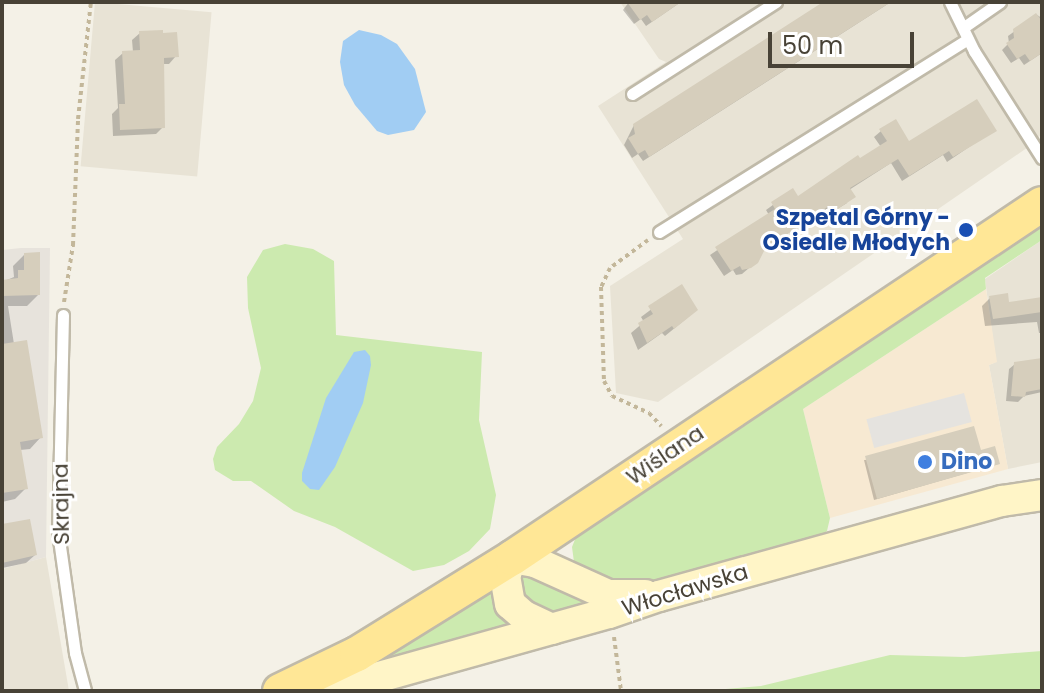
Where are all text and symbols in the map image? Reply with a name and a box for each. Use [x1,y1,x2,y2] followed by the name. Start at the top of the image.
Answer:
[772,16,918,66] scale bar
[782,29,843,62] text: 50 m
[762,204,950,256] place label: Szpetal Górny - Osiedle Młodych
[957,221,975,239] marker: Szpetal Górny - Osiedle Młodych
[621,420,709,490] street label: Wiślana
[941,449,992,475] place label: Dino
[916,453,934,471] marker: Dino
[47,463,75,545] street label: Skrajna
[619,558,751,622] street label: Włocławska

